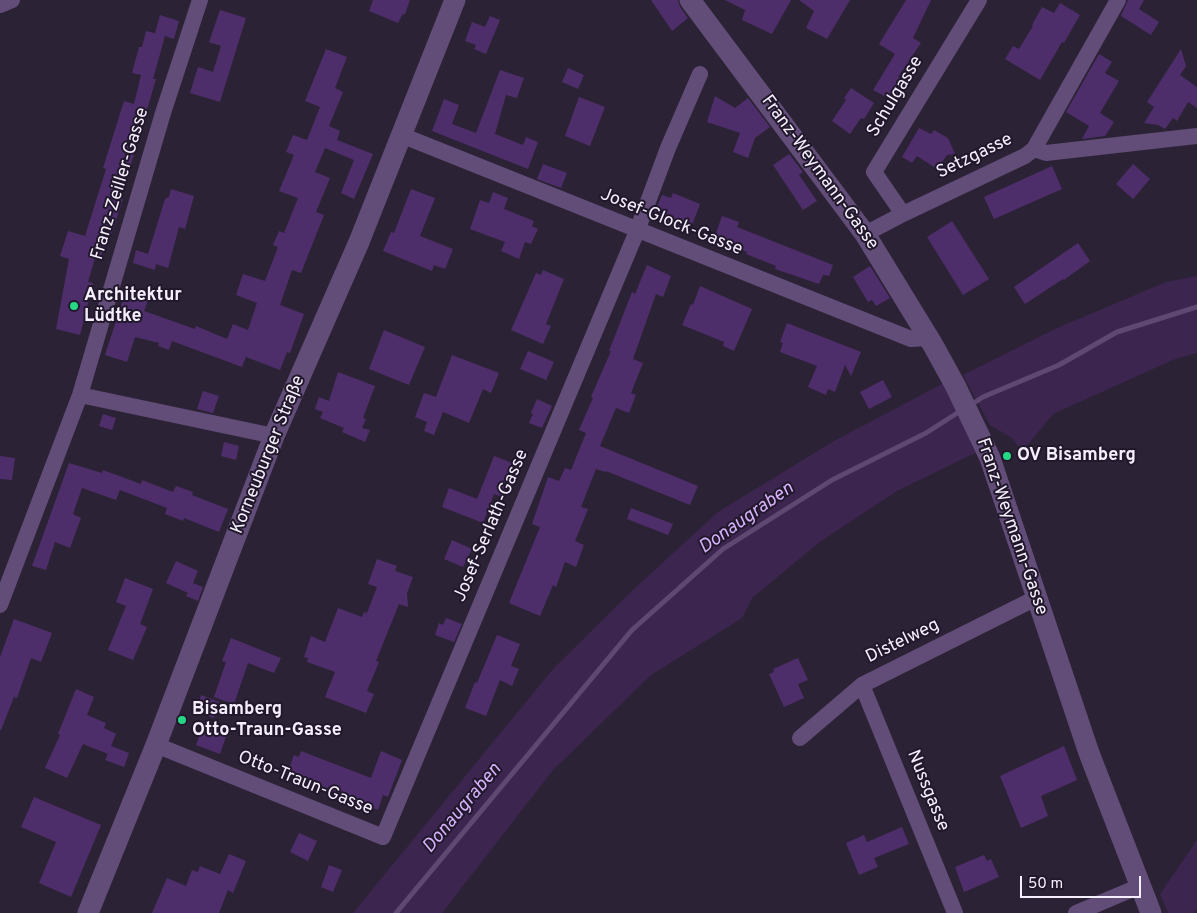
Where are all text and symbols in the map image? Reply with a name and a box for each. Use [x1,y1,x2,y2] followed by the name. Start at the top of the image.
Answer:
[863,53,929,141] street label: Schulgasse
[756,91,882,255] street label: Franz-Weymann-Gasse
[88,105,154,263] street label: Franz-Zeiller-Gasse
[934,129,1016,185] street label: Setzgasse
[597,185,745,261] street label: Josef-Glock-Gasse
[84,285,182,328] place label: Architektur Lüdtke
[68,300,80,312] marker: Architektur Lüdtke
[227,373,311,537] street label: Korneuburger Straße
[971,436,1051,618] street label: Franz-Weymann-Gasse
[1017,445,1136,467] place label: OV Bisamberg
[450,447,534,605] street label: Josef-Serlath-Gasse
[1001,450,1013,462] marker: OV Bisamberg
[695,478,799,560] water label: Donaugraben
[863,615,943,669] street label: Distelweg
[192,699,342,742] place label: Bisamberg Otto-Traun-Gasse
[176,714,188,726] marker: Bisamberg Otto-Traun-Gasse
[234,747,376,821] street label: Otto-Traun-Gasse
[901,747,953,835] street label: Nussgasse
[419,759,507,859] water label: Donaugraben
[1022,866,1143,898] scale bar
[1028,875,1063,894] text: 50 m

